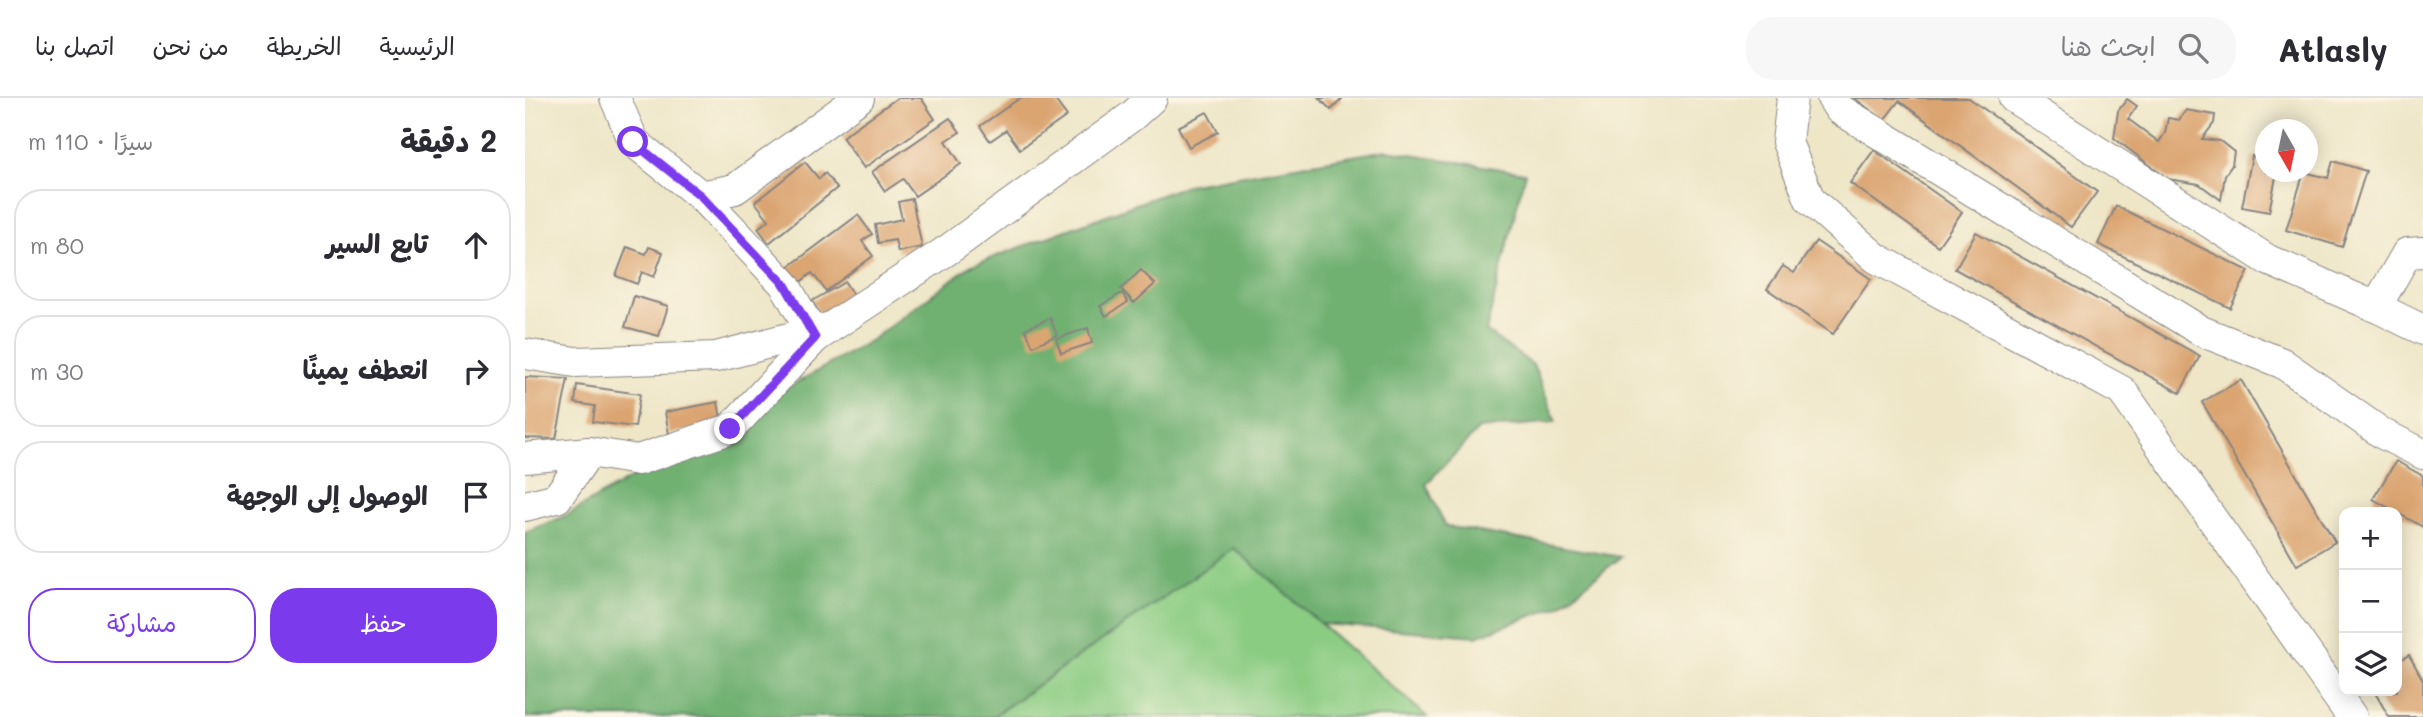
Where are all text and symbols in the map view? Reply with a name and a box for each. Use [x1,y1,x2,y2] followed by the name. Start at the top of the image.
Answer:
[1746,17,2236,80] search box
[2278,27,2388,70] text: Atlasly
[2060,29,2156,63] text: ابحث هنا
[2174,29,2212,67] icon: search
[35,30,114,61] text: اتصل بنا
[152,30,229,61] text: من نحن
[267,30,342,61] text: الخريطة
[380,30,455,61] text: الرئيسية
[2255,119,2318,182] north arrow
[400,120,497,160] text: 2 دقيقة
[28,126,153,156] text: سيرًا · 110 m
[617,126,648,157] route start
[326,226,428,260] text: تابع السير
[457,226,495,264] icon: ahead
[30,230,84,260] text: 80 m
[303,352,428,386] text: انعطف يمينًا
[457,352,495,390] icon: right
[30,356,83,386] text: 30 m
[714,413,745,444] route end
[226,478,428,512] text: الوصول إلى الوجهة
[457,478,495,516] icon: arrive
[2339,507,2402,696] map controls
[2339,507,2402,570] button: +
[2339,570,2402,633] button: −
[28,588,256,663] button: مشاركة
[270,588,497,663] button: حفظ
[2339,633,2402,696] button: layers

